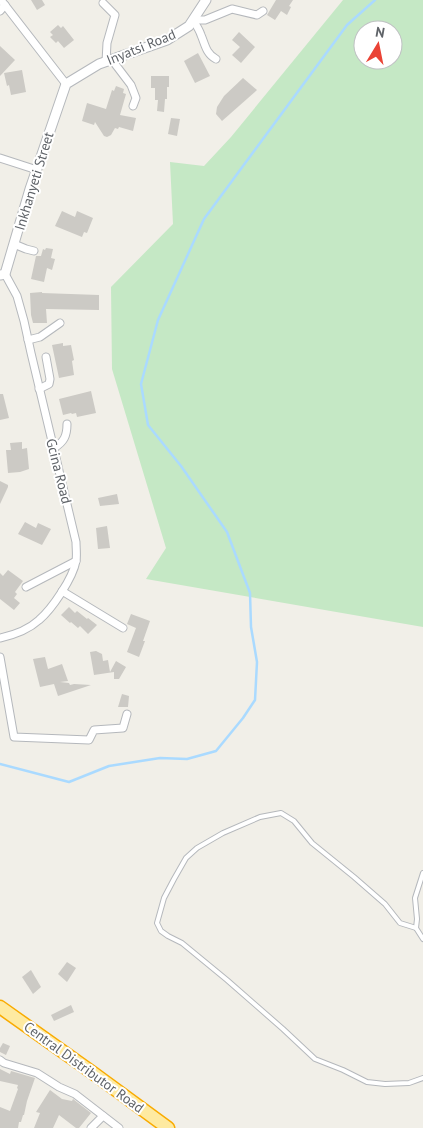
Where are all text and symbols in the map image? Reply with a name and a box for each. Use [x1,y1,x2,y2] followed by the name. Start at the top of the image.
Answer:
[353,20,403,70] north arrow
[374,23,386,42] text: N
[104,25,178,69] street label: Inyatsi Road
[10,129,58,232] street label: Inkhanyeti Street
[42,436,76,506] street label: Gcina Road
[20,1017,148,1117] street label: Central Distributor Road

